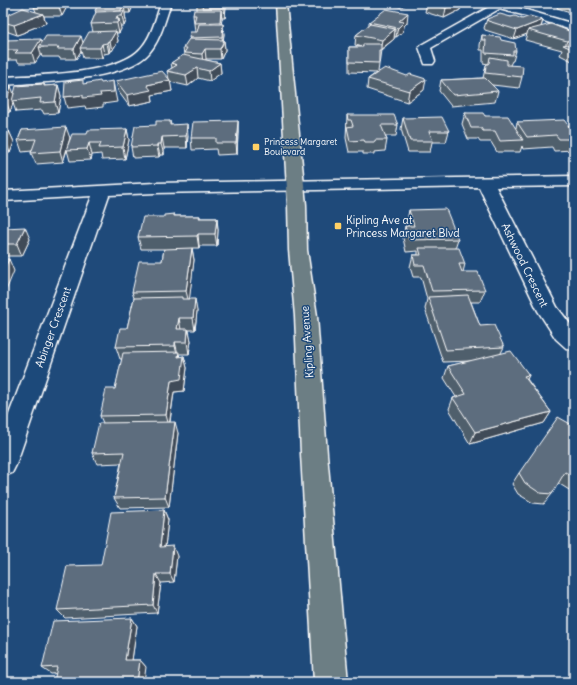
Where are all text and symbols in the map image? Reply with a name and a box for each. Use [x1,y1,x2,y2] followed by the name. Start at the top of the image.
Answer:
[264,136,337,157] place label: Princess Margaret Boulevard
[251,142,261,152] marker: Princess Margaret Boulevard
[346,213,460,240] place label: Kipling Ave at Princess Margaret Blvd
[333,221,343,231] marker: Kipling Ave at Princess Margaret Blvd
[499,221,552,310] street label: Ashwood Crescent
[32,285,74,369] street label: Abinger Crescent
[297,305,317,379] street label: Kipling Avenue

